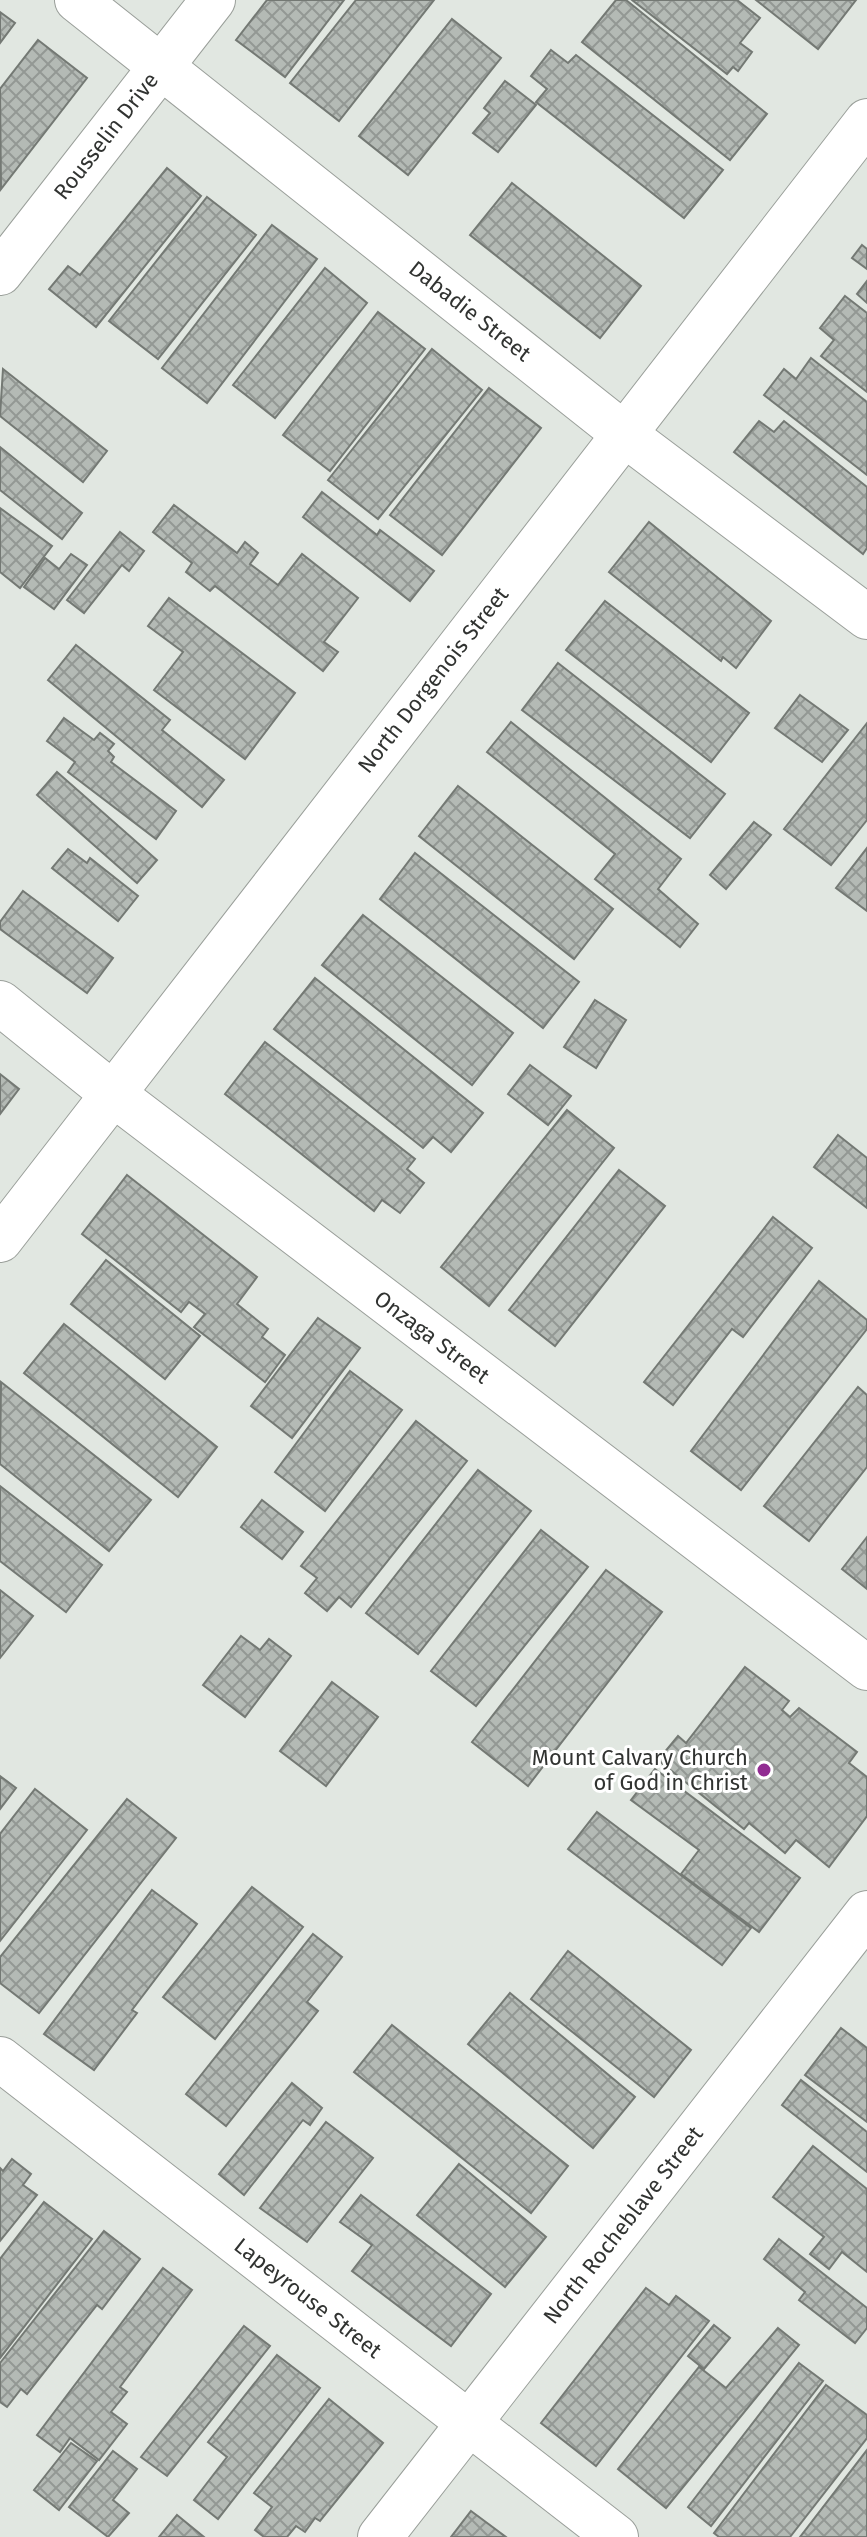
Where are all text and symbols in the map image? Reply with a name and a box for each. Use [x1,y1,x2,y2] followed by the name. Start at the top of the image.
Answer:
[48,67,164,205] street label: Rousselin Drive
[404,255,537,367] street label: Dabadie Street
[352,581,514,779] street label: North Dorgenois Street
[369,1285,495,1389] street label: Onzaga Street
[532,1744,748,1796] place label: Mount Calvary Church of God in Christ
[755,1761,773,1779] marker: Mount Calvary Church of God in Christ
[537,2121,709,2329] street label: North Rocheblave Street
[229,2232,387,2364] street label: Lapeyrouse Street

